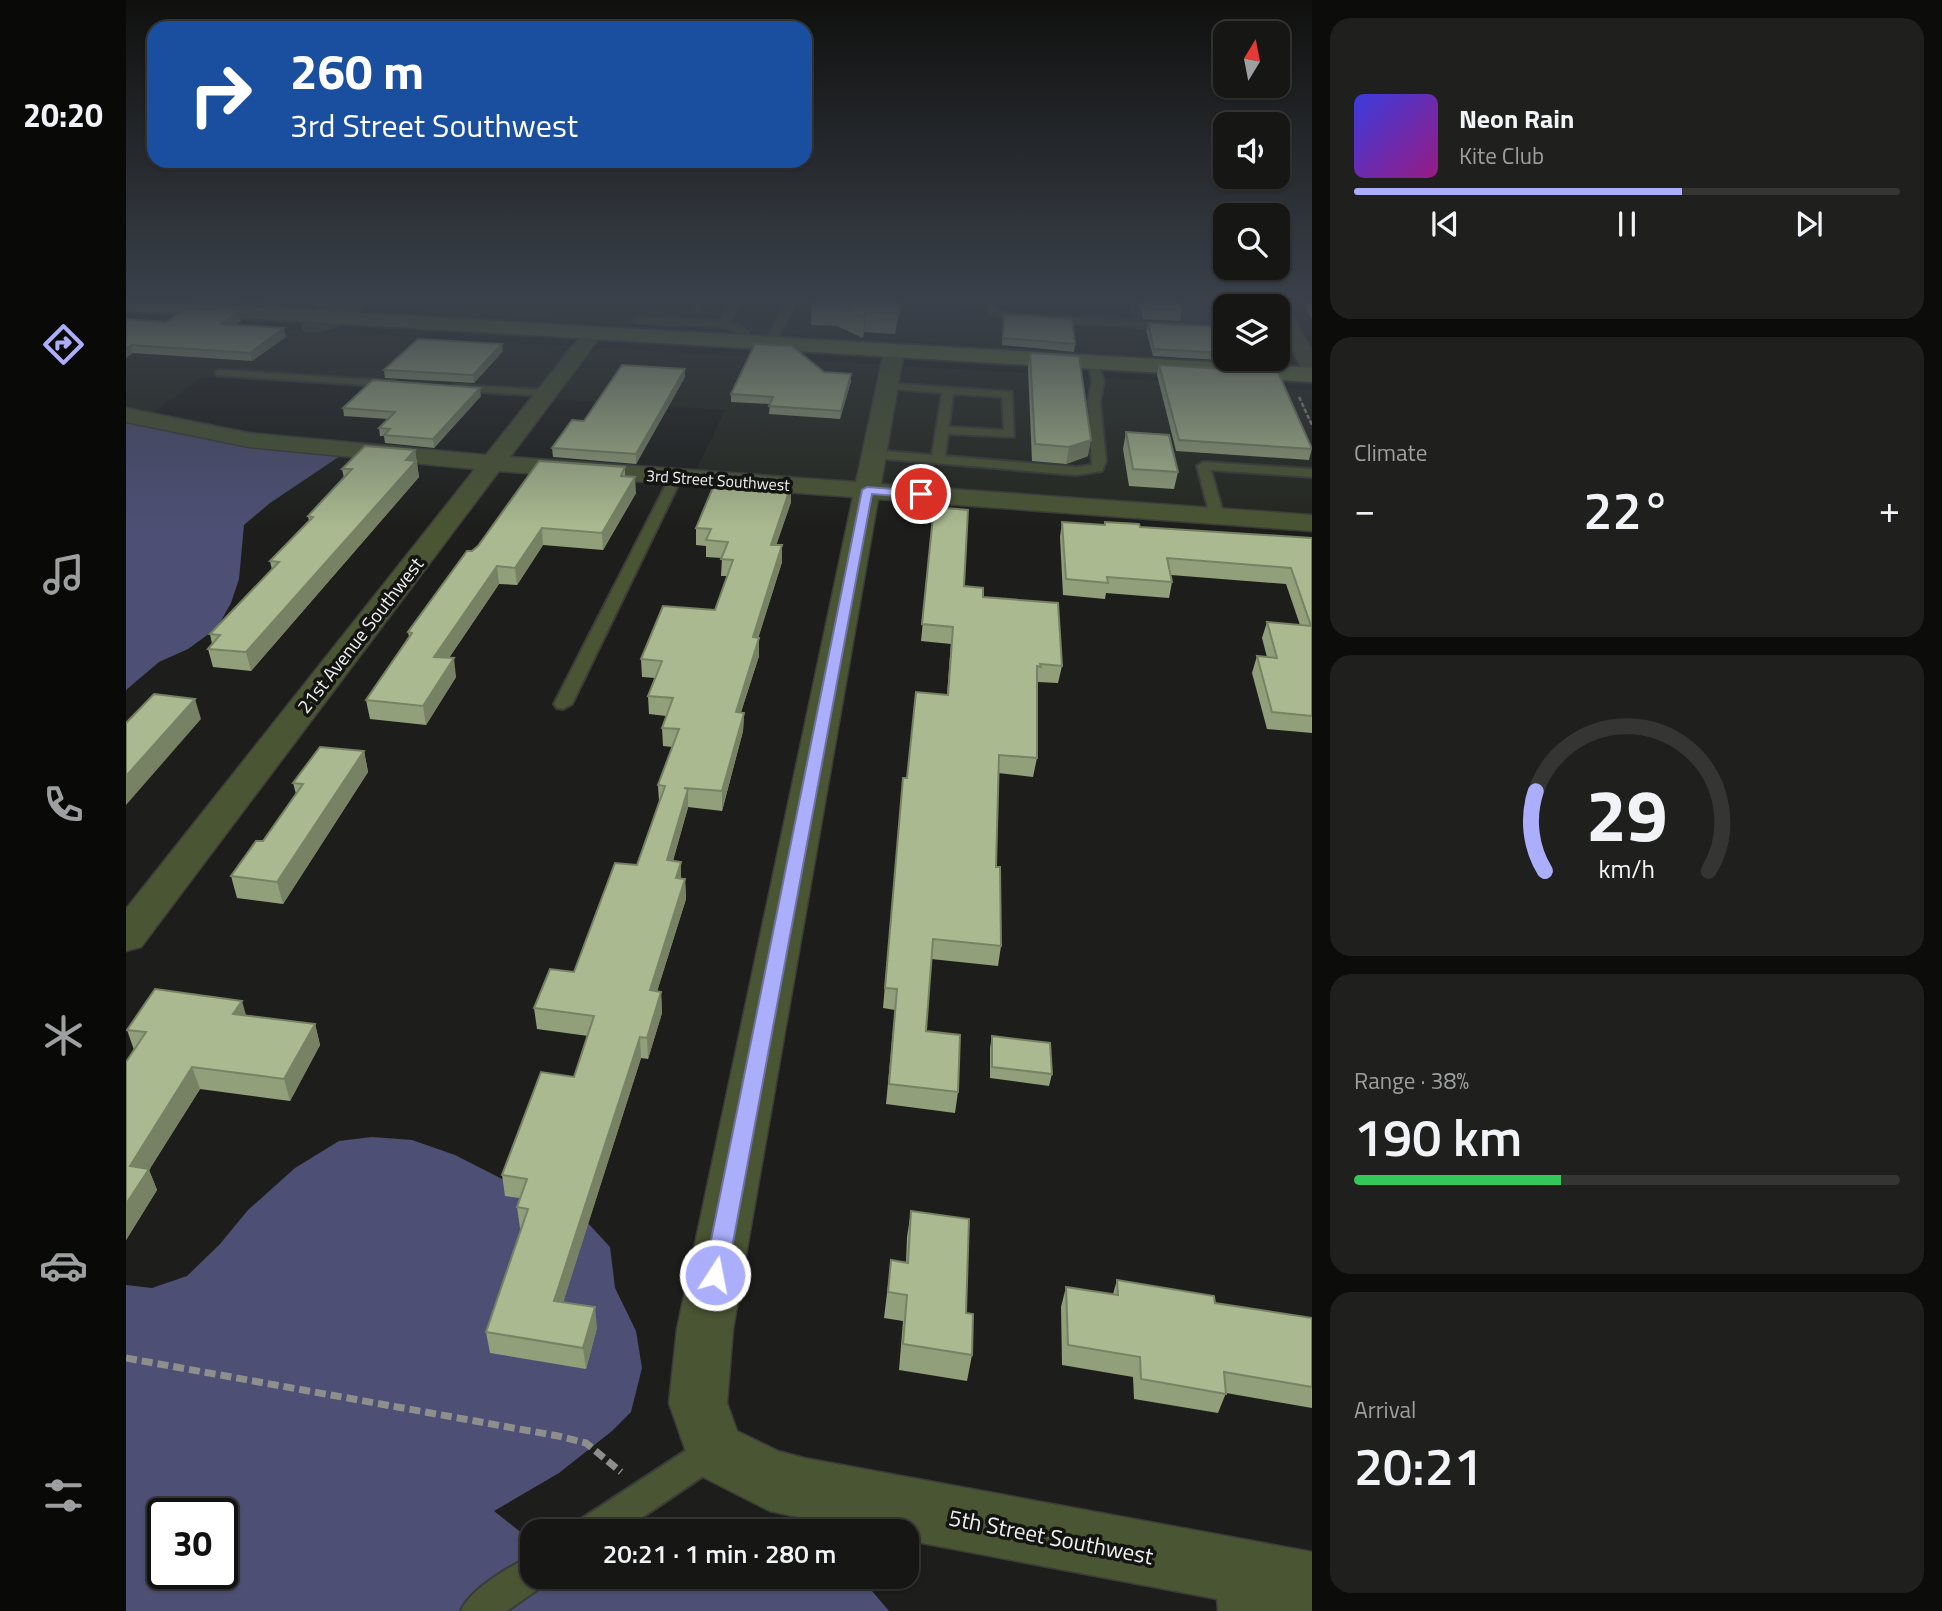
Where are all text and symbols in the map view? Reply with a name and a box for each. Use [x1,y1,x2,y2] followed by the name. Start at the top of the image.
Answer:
[1213,21,1290,98] north arrow
[1213,21,1290,371] map controls
[290,33,424,108] text: 260 m
[175,49,266,140] icon: right
[23,91,103,139] text: 20:20
[1459,99,1574,138] text: Neon Rain
[290,101,578,149] text: 3rd Street Southwest
[1213,112,1290,189] button: sound
[1459,138,1544,173] text: Kite Club
[1213,203,1290,280] button: search
[1426,205,1464,243] icon: previous
[1608,205,1646,243] icon: pause
[1790,205,1828,243] icon: next
[1213,294,1290,371] button: layers
[39,320,88,369] icon: directions
[1354,435,1427,470] text: Climate
[645,463,791,497] street label: 3rd Street Southwest
[891,464,951,524] pin
[1583,470,1671,549] text: 22°
[902,475,940,513] icon: arrive
[1354,480,1375,538] text: −
[1879,480,1900,538] text: +
[39,550,88,599] icon: music
[289,550,430,719] street label: 21st Avenue Southwest
[1586,760,1668,870] text: 29
[39,780,88,829] icon: phone
[1599,850,1655,888] text: km/h
[39,1011,88,1060] icon: climate
[1354,1063,1469,1098] text: Range · 38%
[1354,1097,1522,1176] text: 190 km
[678,1238,752,1312] position arrow
[39,1241,88,1290] icon: car
[1354,1392,1416,1427] text: Arrival
[1354,1426,1483,1505] text: 20:21
[39,1471,88,1520] icon: filters
[147,1498,238,1589] speed limit sign: 30
[946,1500,1156,1573] street label: 5th Street Southwest
[603,1534,836,1573] text: 20:21 · 1 min · 280 m

